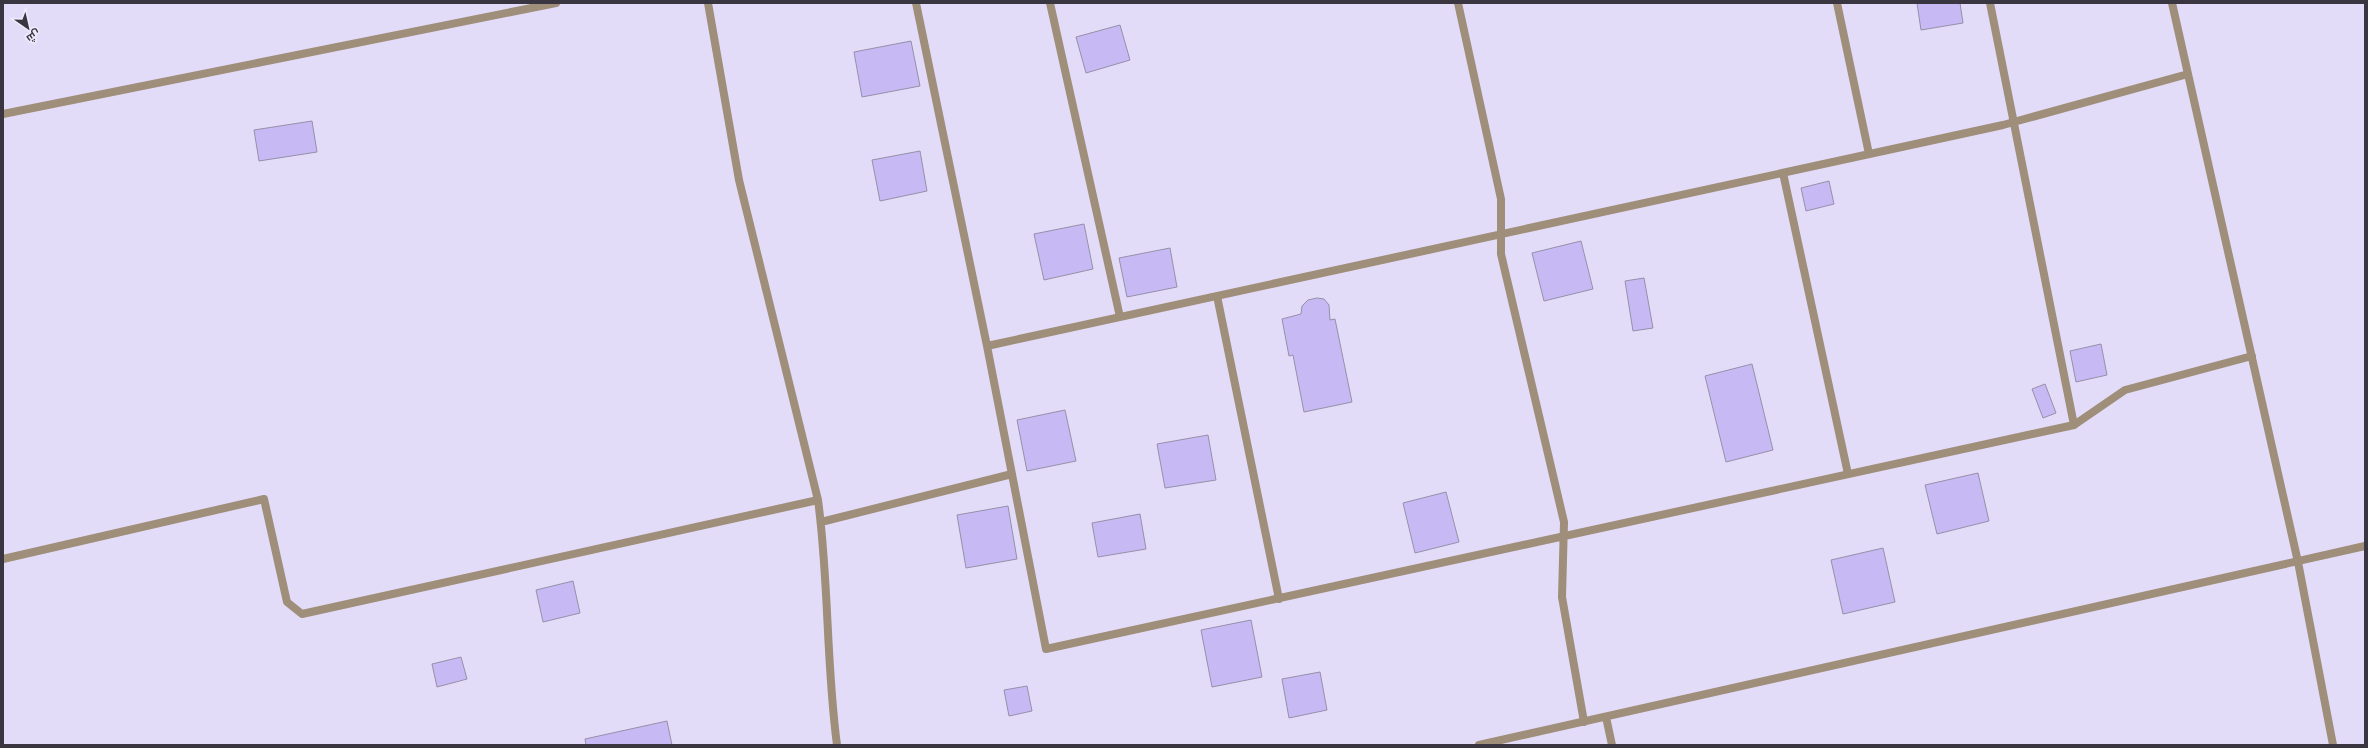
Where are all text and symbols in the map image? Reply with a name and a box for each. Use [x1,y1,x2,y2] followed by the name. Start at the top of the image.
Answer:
[8,8,48,48] north arrow
[24,27,43,46] text: ش

